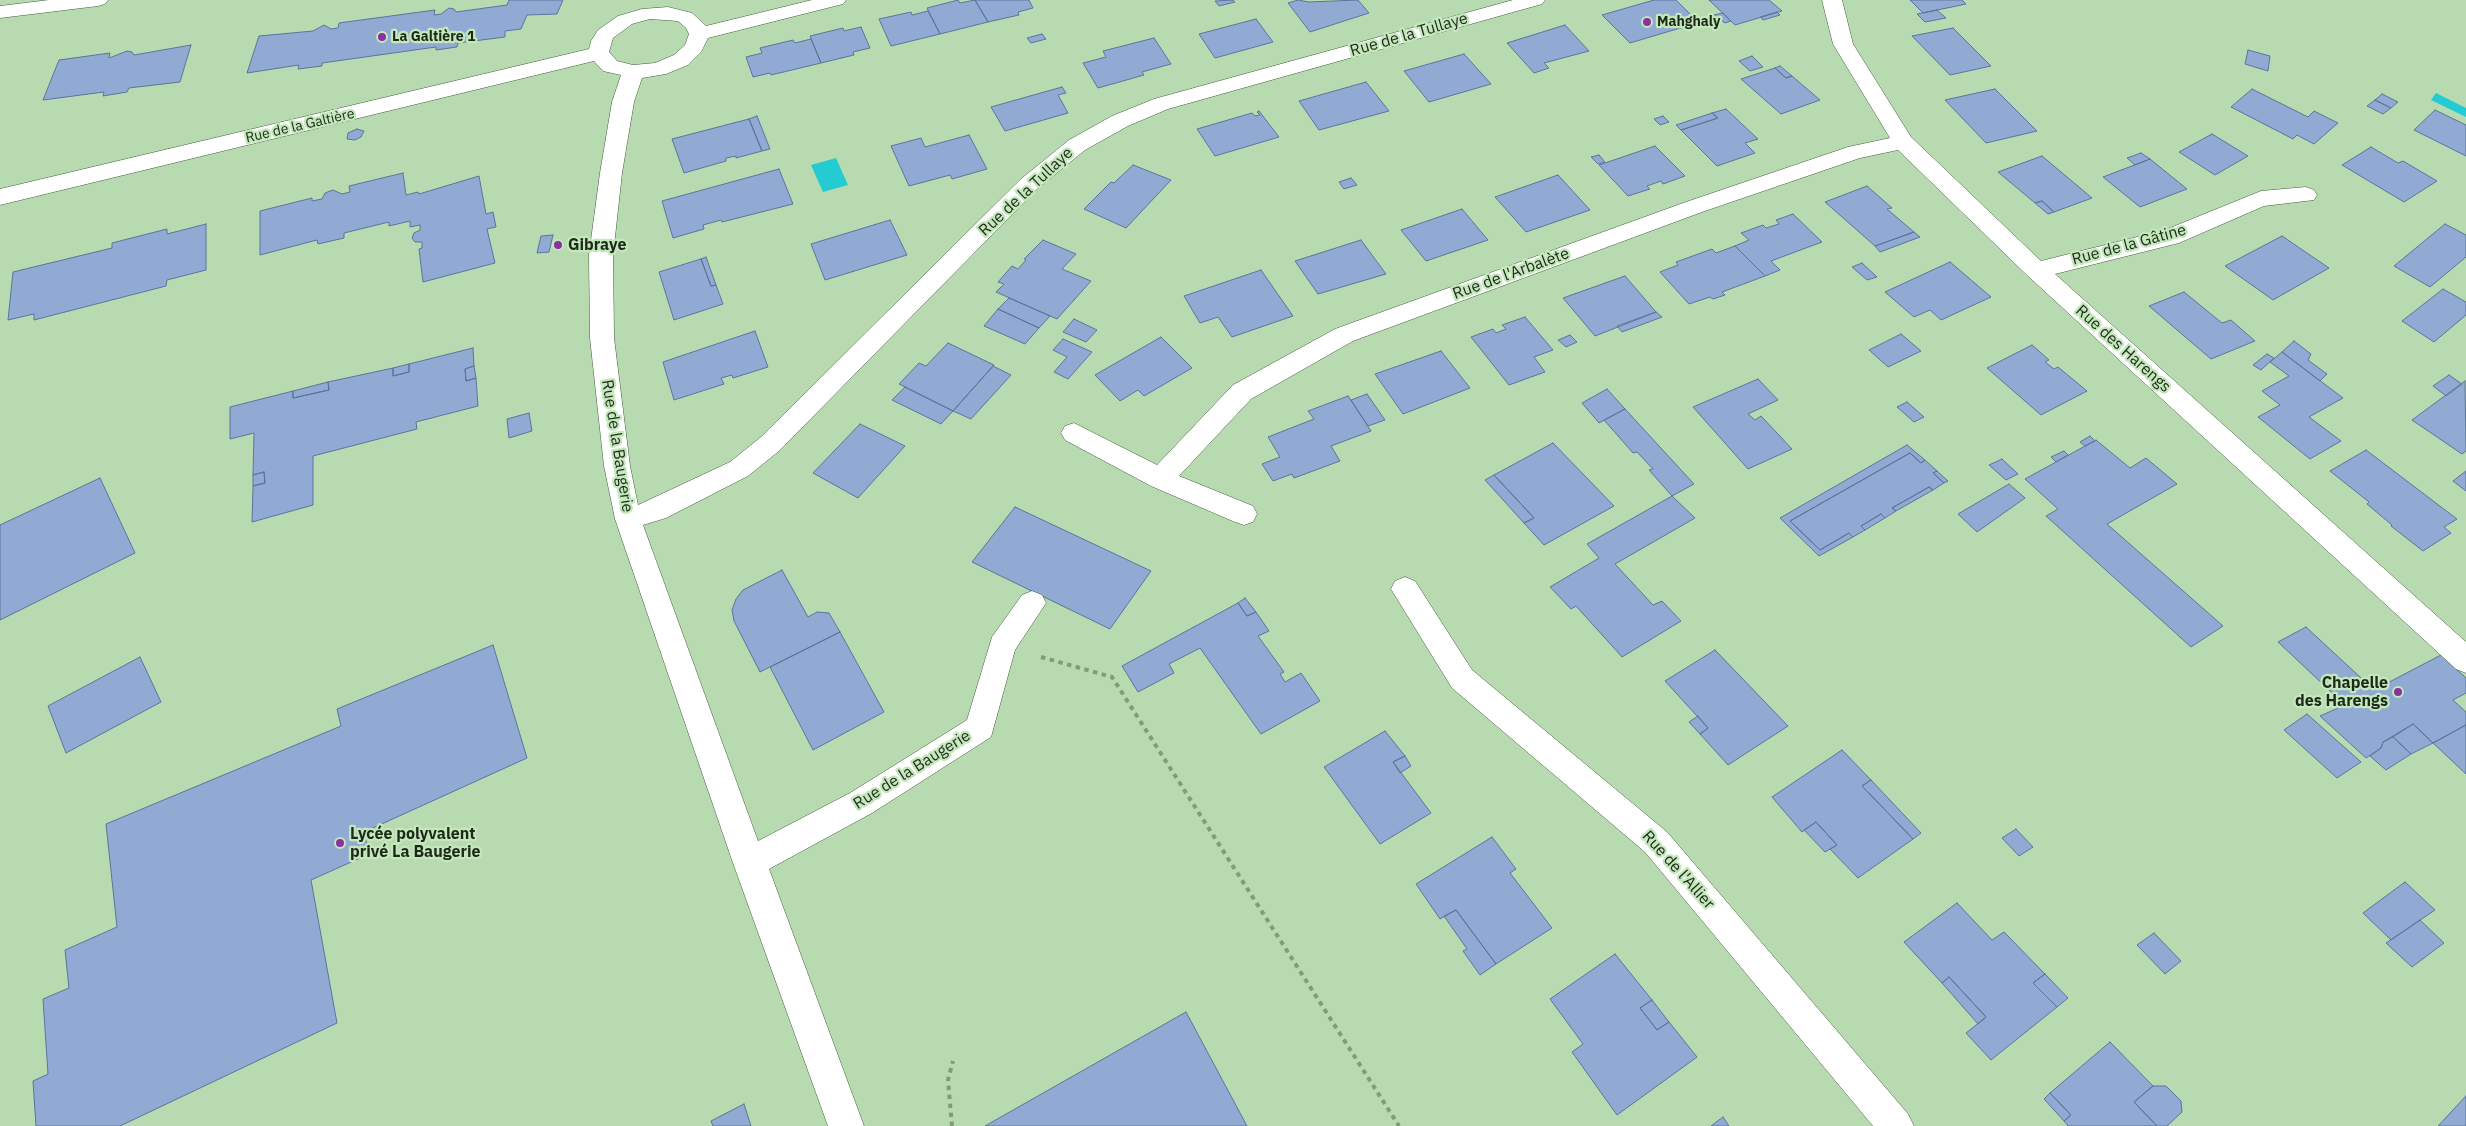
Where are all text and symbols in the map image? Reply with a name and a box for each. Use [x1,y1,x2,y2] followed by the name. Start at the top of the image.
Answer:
[1348,9,1470,61] street label: Rue de la Tullaye
[1657,14,1720,30] place label: Mahghaly
[1641,16,1653,28] marker: Mahghaly
[392,29,475,45] place label: La Galtière 1
[376,31,388,43] marker: La Galtière 1
[244,105,356,147] street label: Rue de la Galtière
[975,144,1077,240] street label: Rue de la Tullaye
[2070,221,2188,269] street label: Rue de la Gâtine
[568,235,626,255] place label: Gibraye
[552,239,564,251] marker: Gibraye
[1450,244,1572,304] street label: Rue de l'Arbalète
[2072,301,2174,397] street label: Rue des Harengs
[597,378,637,514] street label: Rue de la Baugerie
[2295,673,2388,711] place label: Chapelle des Harengs
[2392,686,2404,698] marker: Chapelle des Harengs
[850,726,974,814] street label: Rue de la Baugerie
[350,824,481,862] place label: Lycée polyvalent privé La Baugerie
[1638,827,1718,913] street label: Rue de l'Allier
[334,837,346,849] marker: Lycée polyvalent privé La Baugerie

